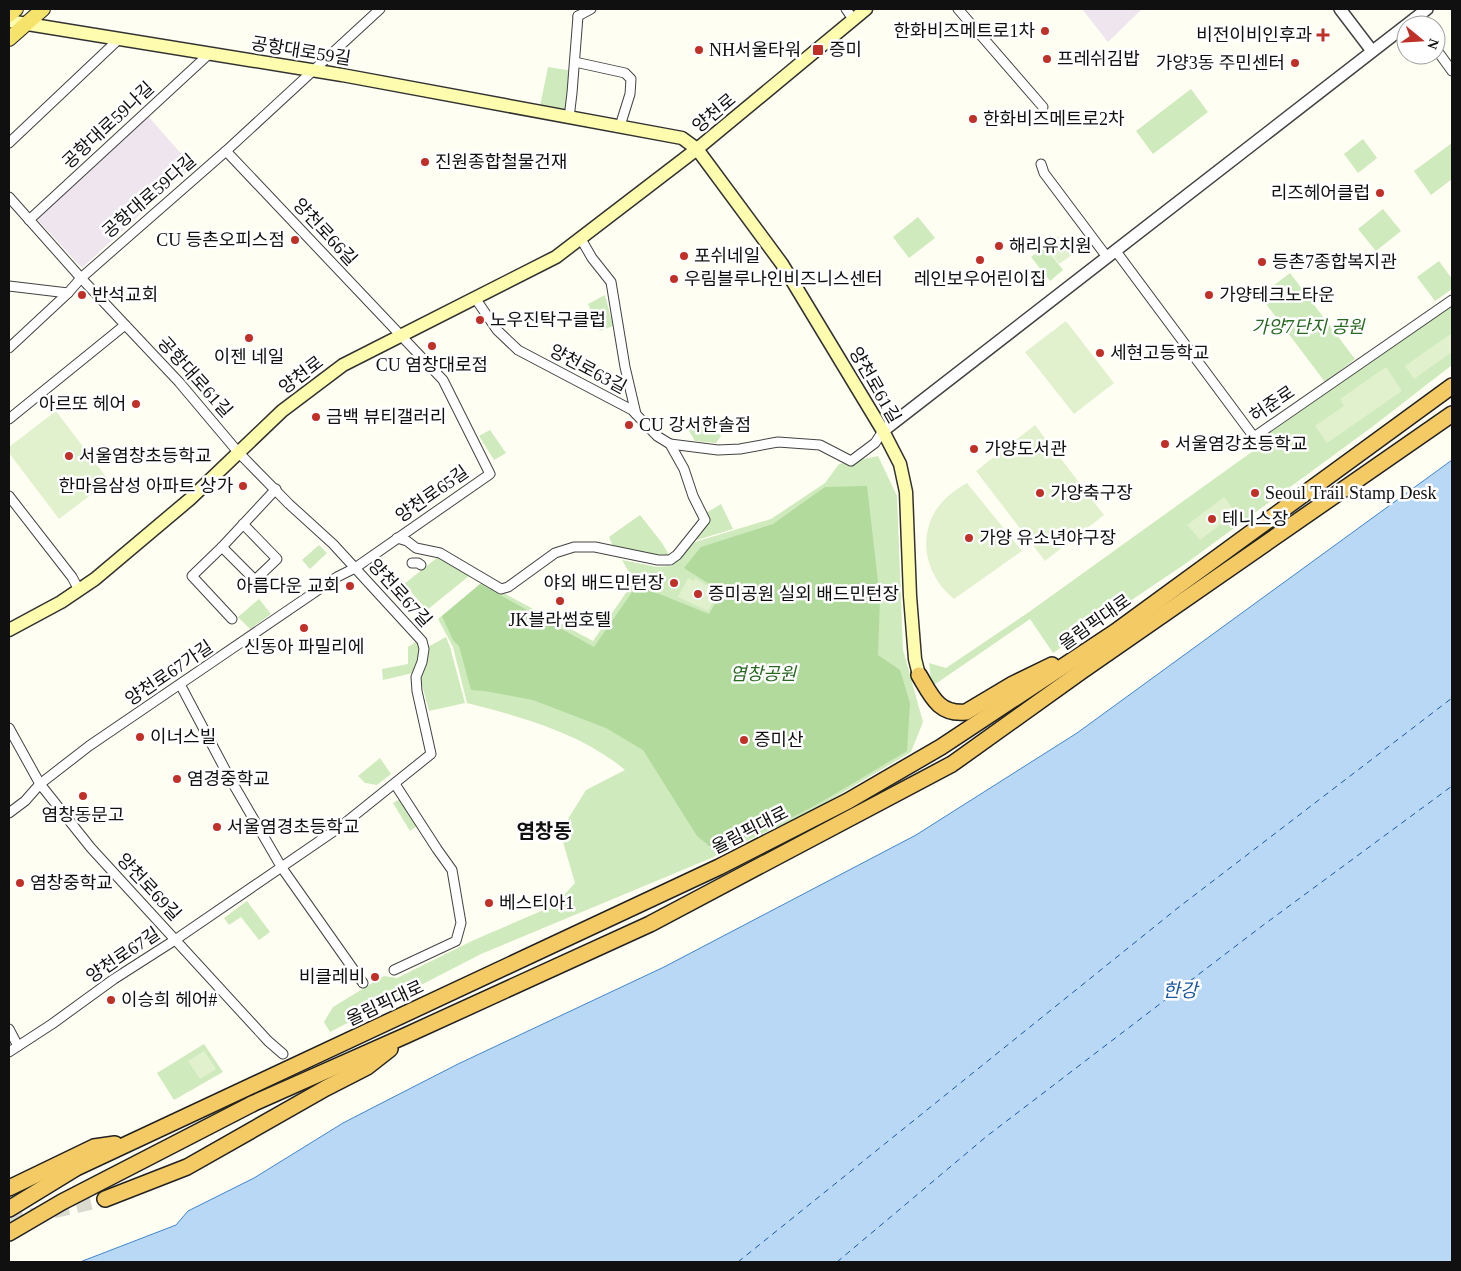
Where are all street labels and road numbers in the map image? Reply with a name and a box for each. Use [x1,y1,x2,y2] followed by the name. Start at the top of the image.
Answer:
[250,33,352,69] street label: 공항대로59길
[58,78,158,172] street label: 공항대로59나길
[689,89,739,137] street label: 양천로
[98,150,200,242] street label: 공항대로59다길
[289,194,361,270] street label: 양천로66길
[154,333,236,421] street label: 공항대로61길
[546,340,630,398] street label: 양천로63길
[845,344,905,426] street label: 양천로61길
[275,352,327,398] street label: 양천로
[1246,382,1298,426] street label: 허준로
[392,462,472,526] street label: 양천로65길
[364,555,436,631] street label: 양천로67길
[1055,590,1135,654] street label: 올림픽대로
[122,637,216,709] street label: 양천로67가길
[709,802,791,858] street label: 올림픽대로
[113,849,185,925] street label: 양천로69길
[82,923,164,987] street label: 양천로67길
[343,976,427,1030] street label: 올림픽대로

